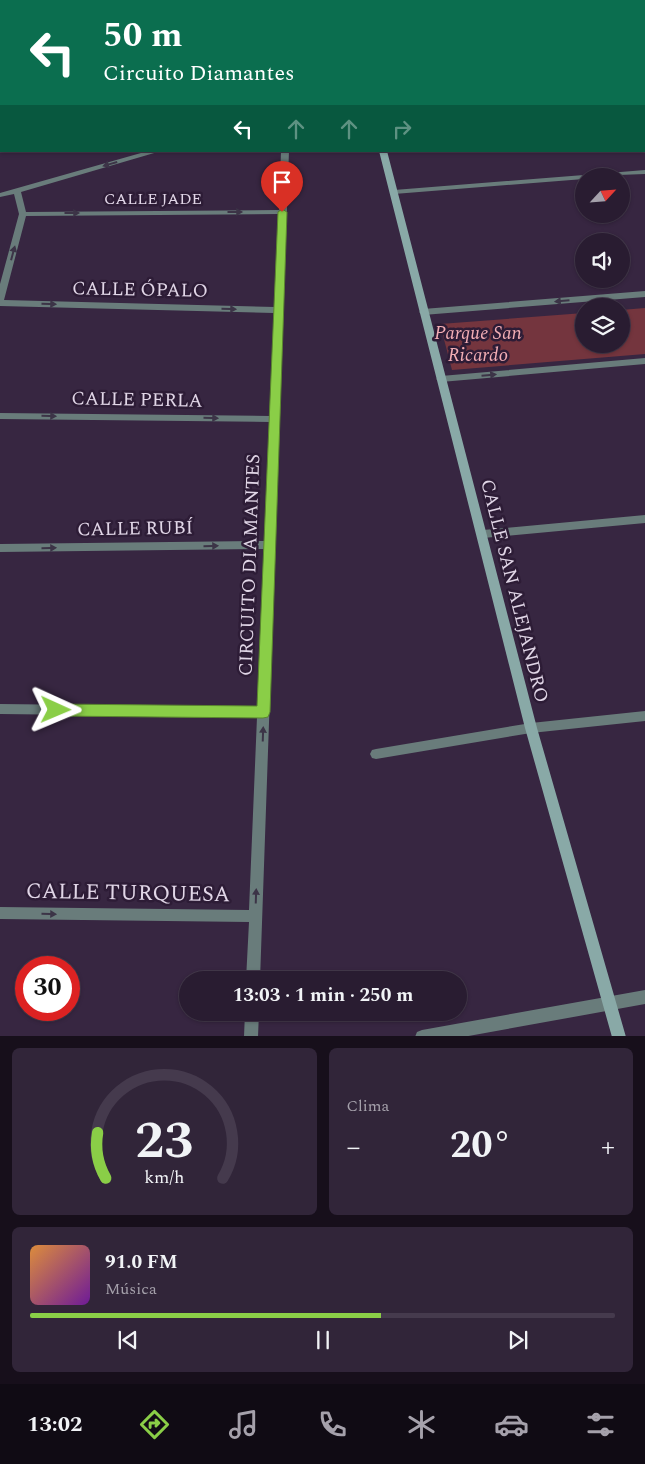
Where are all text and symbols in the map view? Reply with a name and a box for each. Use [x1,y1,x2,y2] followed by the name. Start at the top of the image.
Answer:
[103,9,183,62] text: 50 m
[20,20,85,85] icon: left
[103,57,295,90] text: Circuito Diamantes
[229,115,257,143] icon: left
[282,115,310,143] icon: ahead
[335,115,363,143] icon: ahead
[388,115,416,143] icon: right
[102,161,117,169] one-way arrow
[261,161,303,212] pin
[268,168,296,196] icon: arrive
[575,168,630,222] north arrow
[575,168,630,353] map controls
[104,187,202,211] street label: CALLE JADE
[227,208,243,216] one-way arrow
[64,209,80,217] one-way arrow
[575,233,630,288] button: sound
[9,246,17,261] one-way arrow
[72,274,208,306] street label: CALLE ÓPALO
[553,297,569,305] one-way arrow
[575,298,630,353] button: layers
[41,301,57,309] one-way arrow
[221,305,237,313] one-way arrow
[434,319,522,370] park label: Parque San Ricardo
[481,370,497,378] one-way arrow
[71,384,203,416] street label: CALLE PERLA
[41,412,57,420] one-way arrow
[203,414,219,422] one-way arrow
[232,453,268,677] street label: CIRCUITO DIAMANTES
[472,476,556,706] street label: CALLE SAN ALEJANDRO
[77,513,193,545] street label: CALLE RUBÍ
[203,541,219,549] one-way arrow
[41,544,57,552] one-way arrow
[29,683,81,735] position arrow
[259,726,267,742] one-way arrow
[26,875,230,911] street label: CALLE TURQUESA
[253,888,261,904] one-way arrow
[41,910,57,918] one-way arrow
[15,956,80,1021] speed limit sign: 30
[233,981,413,1010] text: 13:03 · 1 min · 250 m
[347,1094,389,1118] text: Clima
[135,1102,193,1181] text: 23
[450,1117,512,1175] text: 20°
[347,1126,361,1169] text: −
[601,1126,615,1169] text: +
[144,1164,184,1191] text: km/h
[105,1248,178,1277] text: 91.0 FM
[105,1277,157,1301] text: Música
[114,1326,142,1354] icon: previous
[309,1326,337,1354] icon: pause
[504,1326,532,1354] icon: next
[137,1407,172,1442] icon: directions
[226,1407,261,1442] icon: music
[315,1407,350,1442] icon: phone
[404,1407,439,1442] icon: climate
[494,1407,529,1442] icon: car
[583,1407,618,1442] icon: filters
[27,1408,82,1441] text: 13:02

